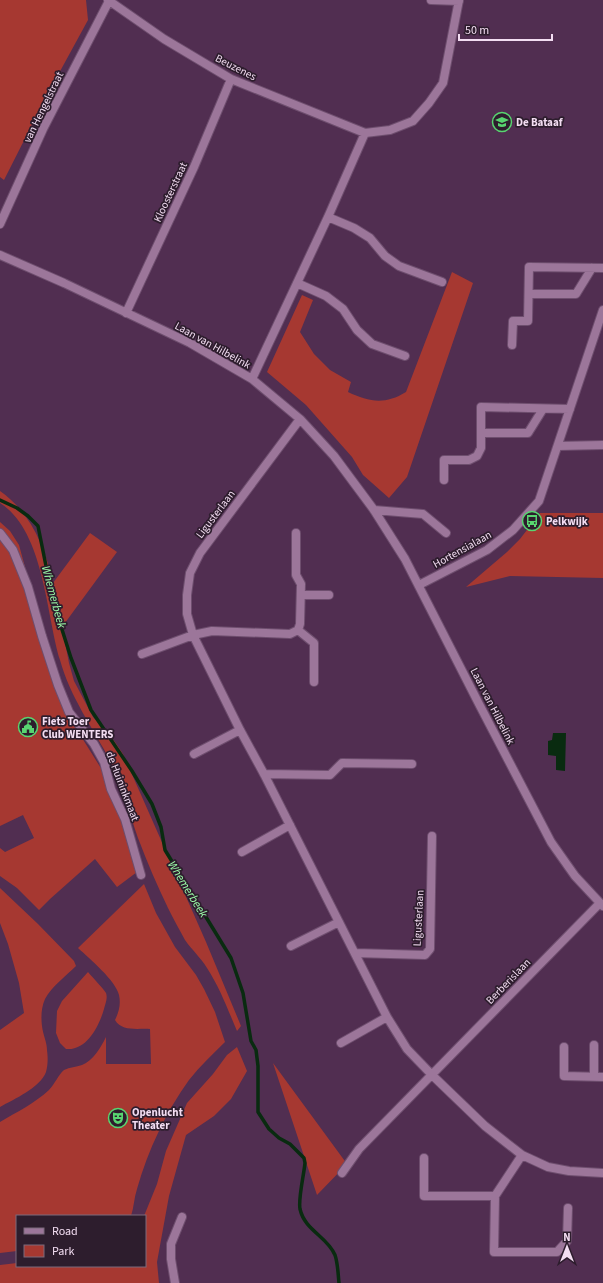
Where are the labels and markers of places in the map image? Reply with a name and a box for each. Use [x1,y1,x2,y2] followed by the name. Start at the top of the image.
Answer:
[491,111,513,133] school or university icon: De Bataaf
[516,115,564,130] place label: De Bataaf
[521,510,543,532] bus stop icon: Pelkwijk
[546,514,588,529] place label: Pelkwijk
[42,714,113,742] place label: Fiets Toer Club WENTERS
[17,716,39,738] public building icon: Fiets Toer Club WENTERS
[132,1105,184,1133] place label: Openlucht Theater
[107,1107,129,1129] theatre icon: Openlucht Theater

